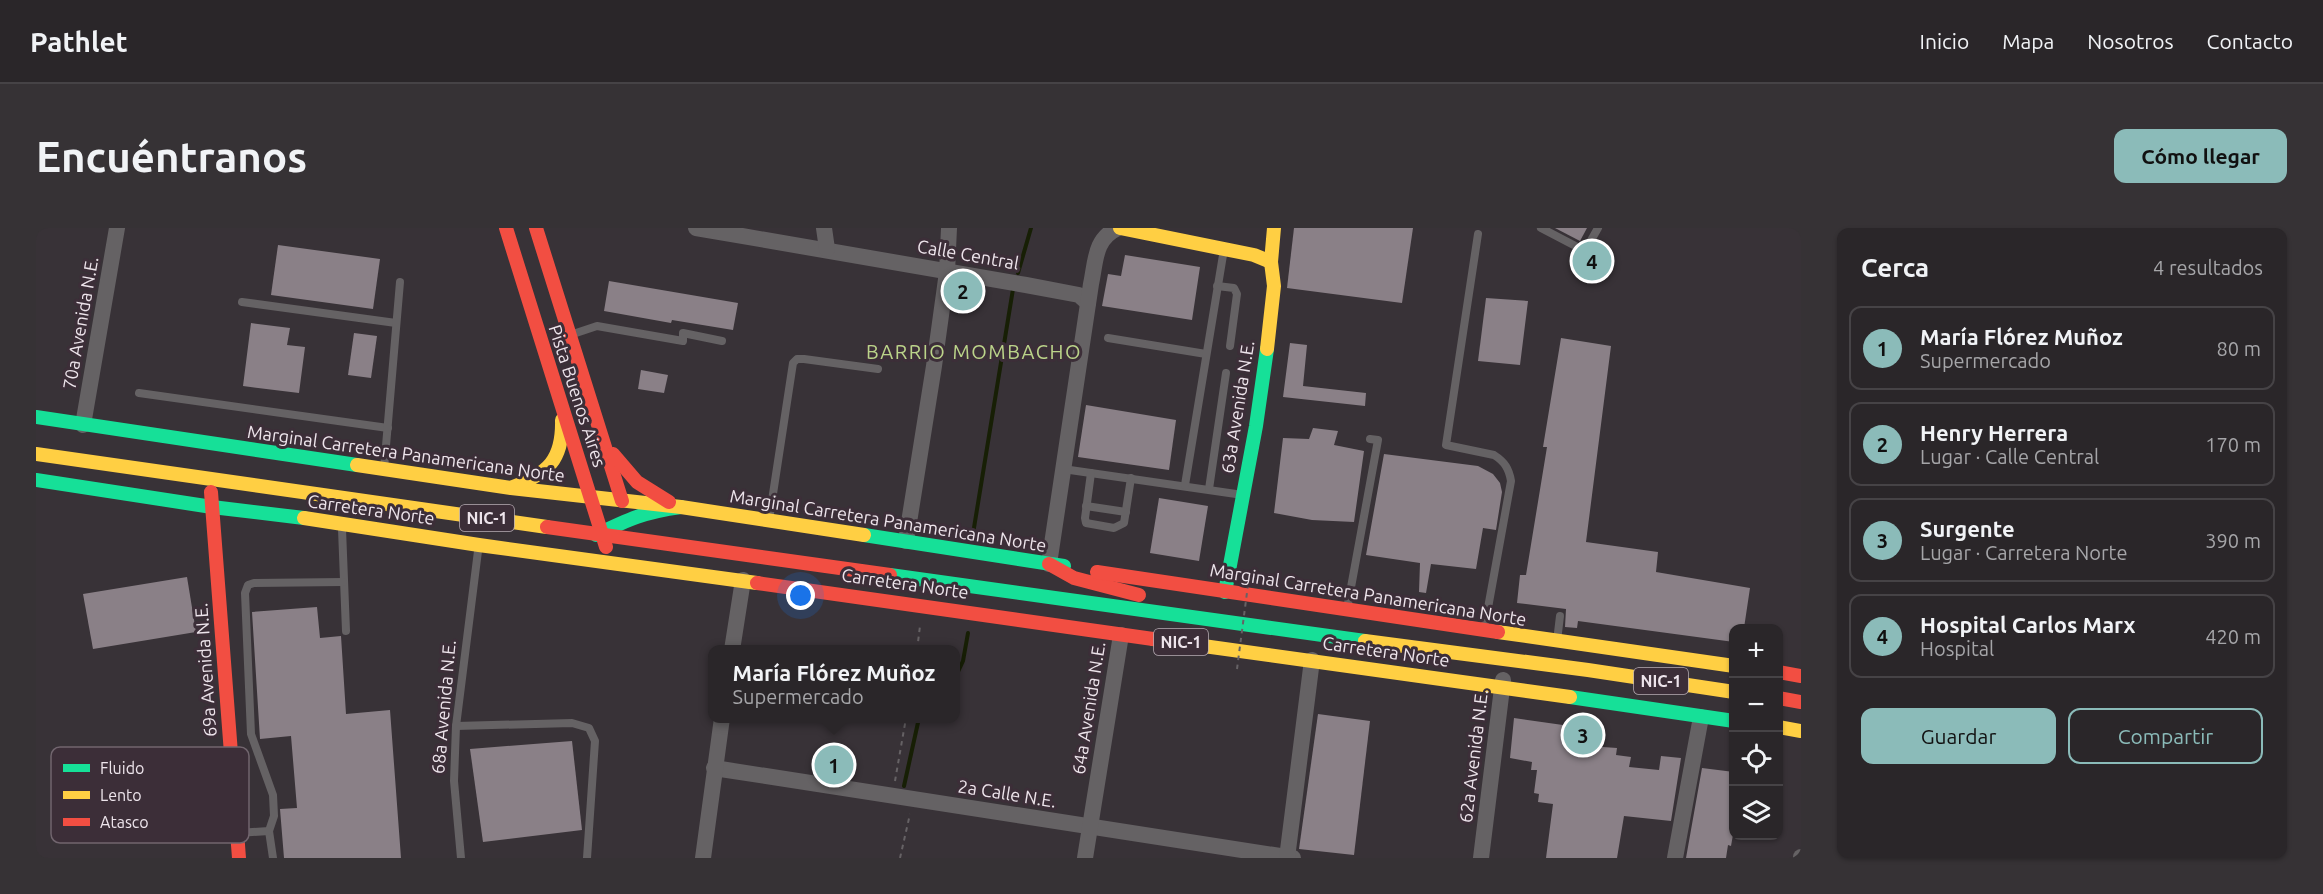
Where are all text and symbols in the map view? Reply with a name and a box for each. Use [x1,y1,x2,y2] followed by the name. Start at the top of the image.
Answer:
[30,26,128,57] text: Pathlet
[1920,29,1969,53] text: Inicio
[2002,29,2054,53] text: Mapa
[2087,29,2174,53] text: Nosotros
[2207,29,2293,53] text: Contacto
[2114,129,2287,183] button: Cómo llegar
[36,133,307,180] text: Encuéntranos
[916,235,1021,273] street label: Calle Central
[1572,238,1612,284] pin: 4
[1861,253,1929,282] text: Cerca
[59,255,102,391] street label: 70a Avenida N.E.
[2153,256,2263,279] text: 4 resultados
[944,268,982,314] pin: 2
[546,322,610,470] street label: Pista Buenos Aires
[1920,324,2123,349] text: María Flórez Muñoz
[1877,337,1888,360] text: 1
[2217,337,2261,360] text: 80 m
[1217,339,1257,475] street label: 63a Avenida N.E.
[866,340,1082,363] district label: BARRIO MOMBACHO
[1920,349,2051,372] text: Supermercado
[1920,420,2068,445] text: Henry Herrera
[246,421,566,485] street label: Marginal Carretera Panamericana Norte
[1877,433,1888,456] text: 2
[2205,433,2261,456] text: 170 m
[1920,445,2099,468] text: Lugar · Calle Central
[728,485,1048,555] street label: Marginal Carretera Panamericana Norte
[306,490,436,528] street label: Carretera Norte
[460,505,514,531] road number: NIC-1
[1920,516,2015,541] text: Surgente
[1877,529,1888,552] text: 3
[2205,529,2261,552] text: 390 m
[1920,541,2127,564] text: Lugar · Carretera Norte
[1208,559,1528,629] street label: Marginal Carretera Panamericana Norte
[840,564,970,602] street label: Carretera Norte
[786,581,815,610] your location
[190,602,220,738] street label: 69a Avenida N.E.
[1920,612,2135,637] text: Hospital Carlos Marx
[1729,624,1783,840] map controls
[1729,624,1783,678] button: +
[1877,625,1888,648] text: 4
[2205,625,2261,648] text: 420 m
[1154,629,1208,655] road number: NIC-1
[1321,632,1451,670] street label: Carretera Norte
[1920,637,1994,660] text: Hospital
[427,639,459,775] street label: 68a Avenida N.E.
[1068,640,1108,776] street label: 64a Avenida N.E.
[708,645,960,723] popup
[733,660,935,685] text: María Flórez Muñoz
[1634,668,1688,694] road number: NIC-1
[1729,678,1783,732] button: −
[733,685,864,708] text: Supermercado
[1455,688,1491,824] street label: 62a Avenida N.E.
[1861,708,2056,764] button: Guardar
[2068,708,2263,764] button: Compartir
[1564,712,1602,758] pin: 3
[1729,732,1783,786] button: locate
[814,742,854,788] pin: 1
[51,747,249,843] legend
[100,759,144,777] text: Fluido
[957,775,1058,811] street label: 2a Calle N.E.
[100,786,142,804] text: Lento
[1729,786,1783,840] button: layers
[100,813,149,831] text: Atasco

